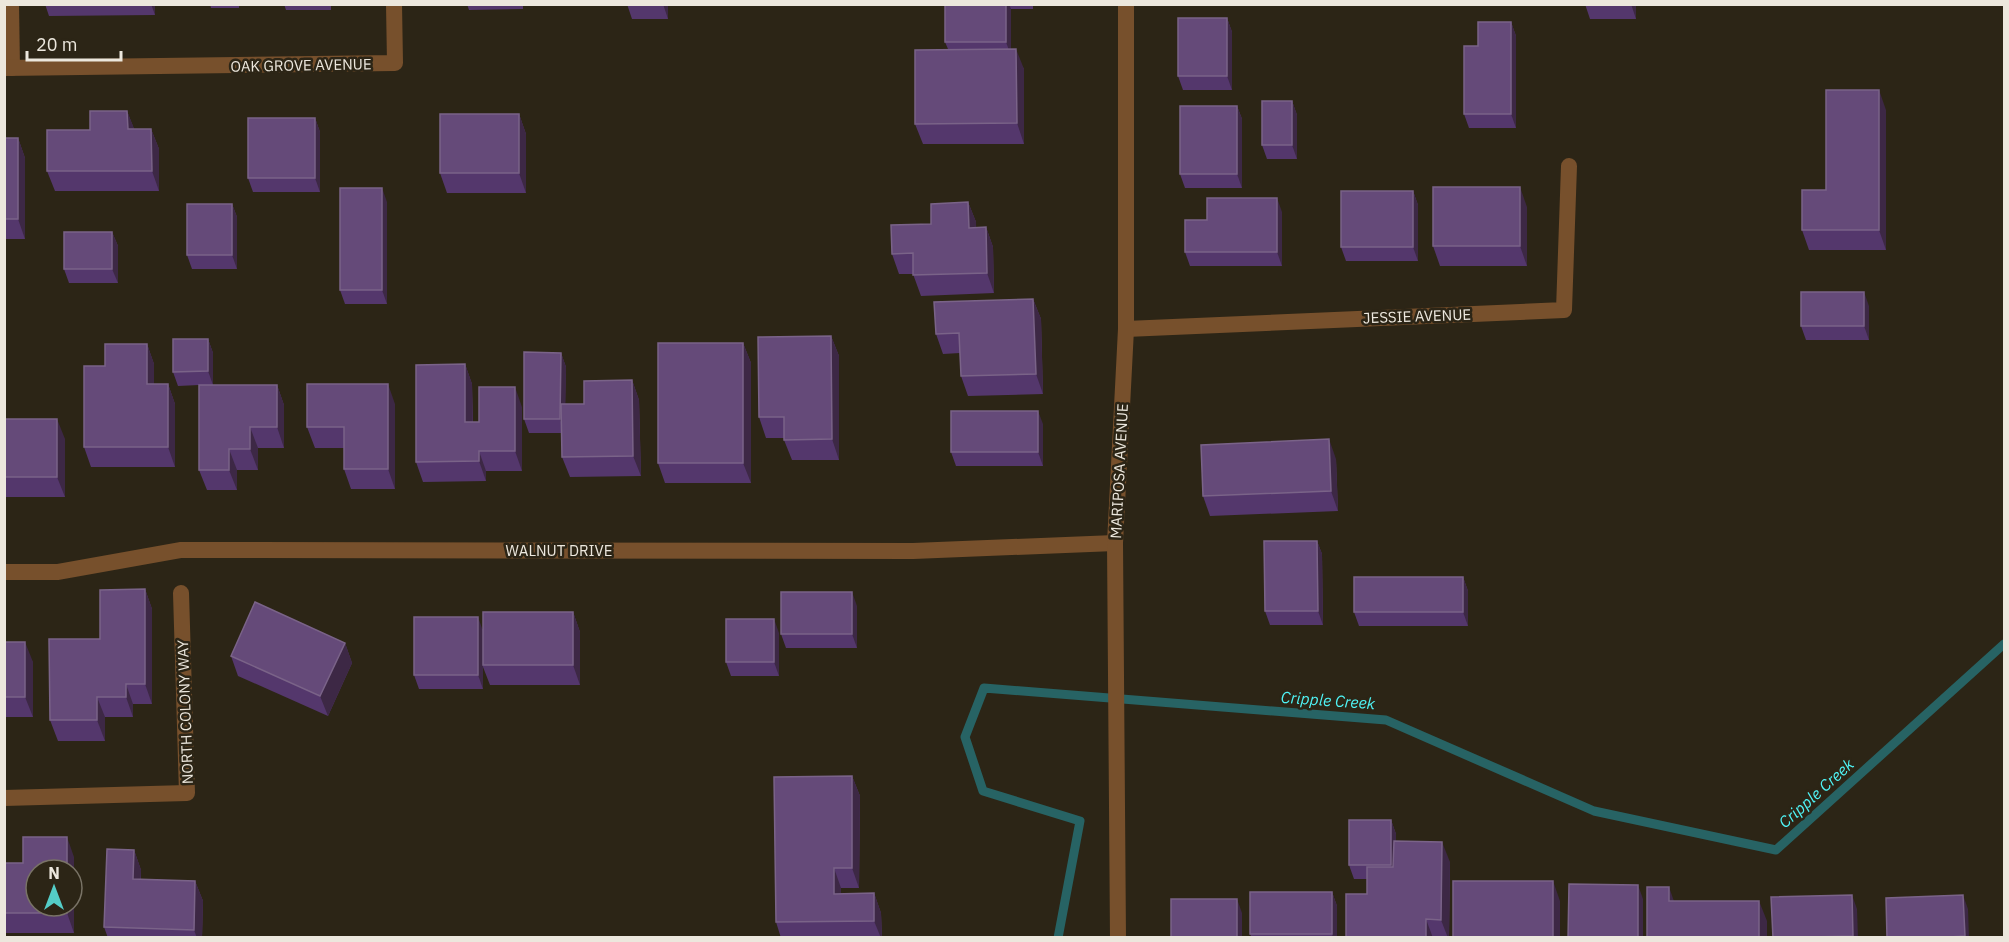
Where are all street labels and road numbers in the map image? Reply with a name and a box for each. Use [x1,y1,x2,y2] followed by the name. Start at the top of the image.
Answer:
[230,54,372,76] street label: OAK GROVE AVENUE
[1363,305,1471,327] street label: JESSIE AVENUE
[1106,403,1132,539] street label: MARIPOSA AVENUE
[506,541,612,560] street label: WALNUT DRIVE
[173,639,197,785] street label: NORTH COLONY WAY

